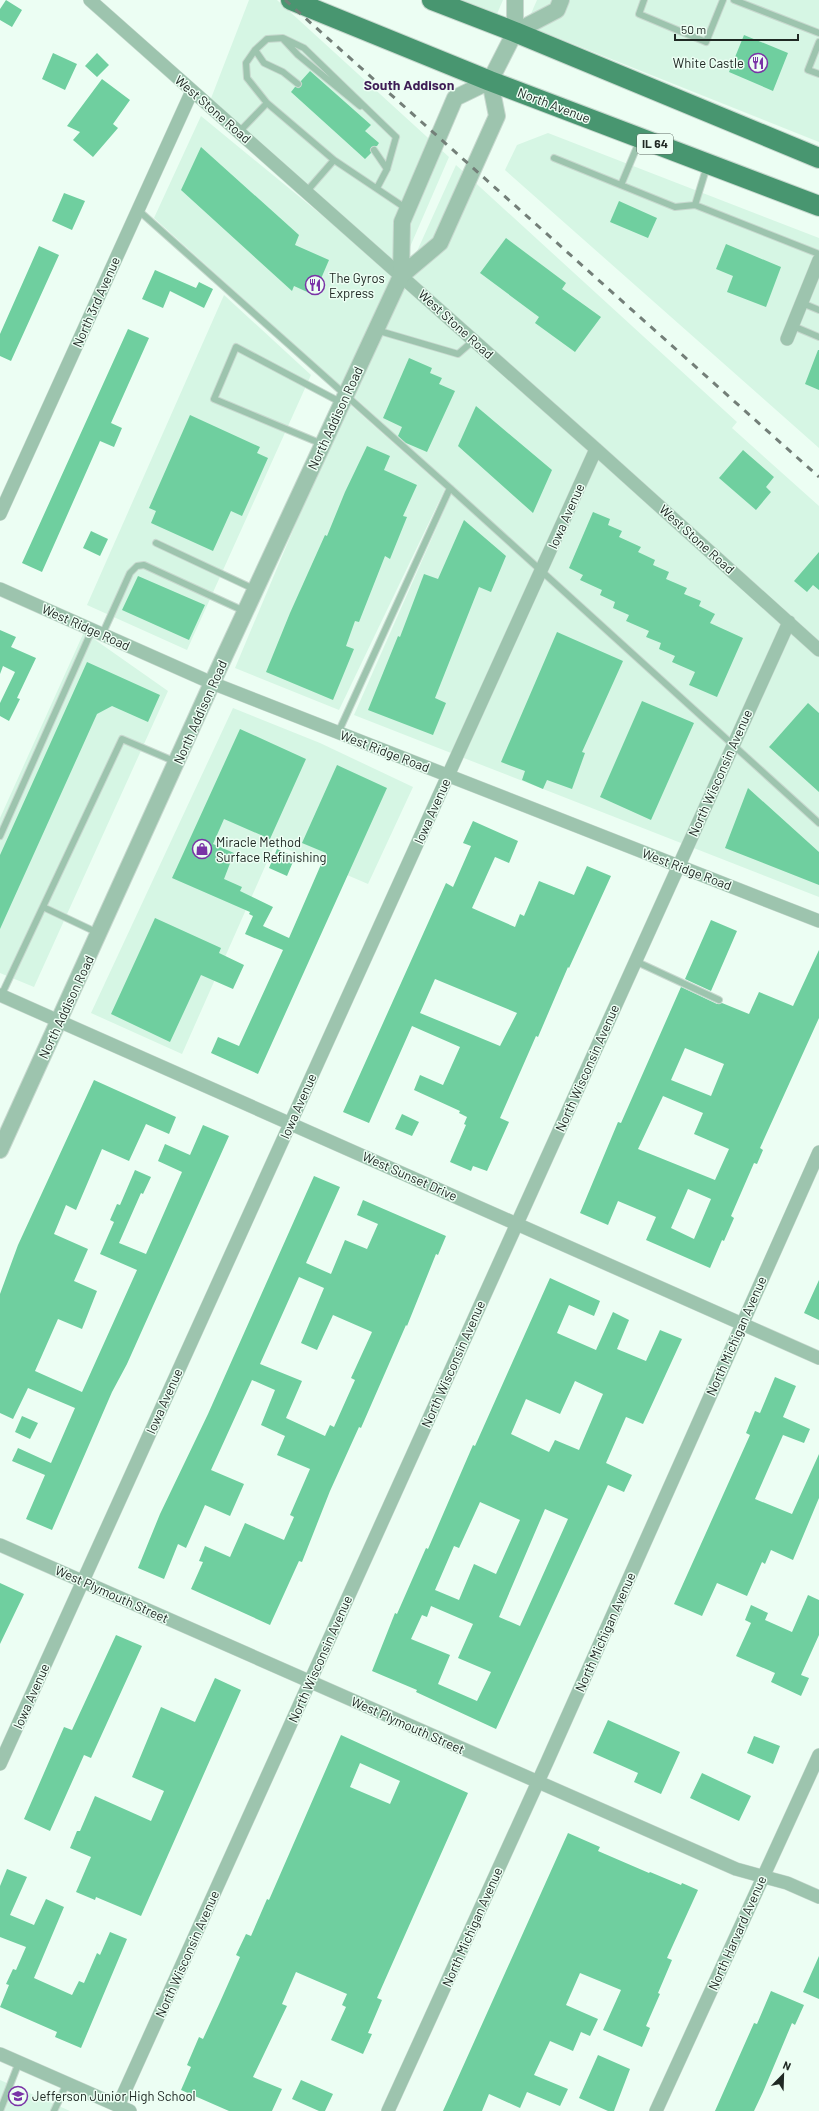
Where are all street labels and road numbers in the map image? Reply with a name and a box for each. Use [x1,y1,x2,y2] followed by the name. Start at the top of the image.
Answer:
[172,72,254,146] street label: West Stone Road
[515,84,593,126] street label: North Avenue
[637,134,673,154] road number: IL 64
[69,254,123,350] street label: North 3rd Avenue
[415,286,497,362] street label: West Stone Road
[304,364,366,472] street label: North Addison Road
[544,481,588,551] street label: Iowa Avenue
[656,501,738,577] street label: West Stone Road
[39,600,133,654] street label: West Ridge Road
[170,658,230,766] street label: North Addison Road
[685,707,755,839] street label: North Wisconsin Avenue
[338,727,432,775] street label: West Ridge Road
[410,776,454,846] street label: Iowa Avenue
[640,845,734,893] street label: West Ridge Road
[35,953,97,1061] street label: North Addison Road
[552,1002,622,1134] street label: North Wisconsin Avenue
[276,1071,320,1141] street label: Iowa Avenue
[360,1148,460,1204] street label: West Sunset Drive
[702,1274,770,1398] street label: North Michigan Avenue
[418,1298,488,1430] street label: North Wisconsin Avenue
[142,1366,186,1436] street label: Iowa Avenue
[53,1562,171,1626] street label: West Plymouth Street
[571,1570,639,1694] street label: North Michigan Avenue
[285,1593,355,1725] street label: North Wisconsin Avenue
[9,1661,53,1731] street label: Iowa Avenue
[349,1693,467,1757] street label: West Plymouth Street
[438,1865,506,1989] street label: North Michigan Avenue
[705,1873,769,1993] street label: North Harvard Avenue
[152,1888,222,2020] street label: North Wisconsin Avenue

